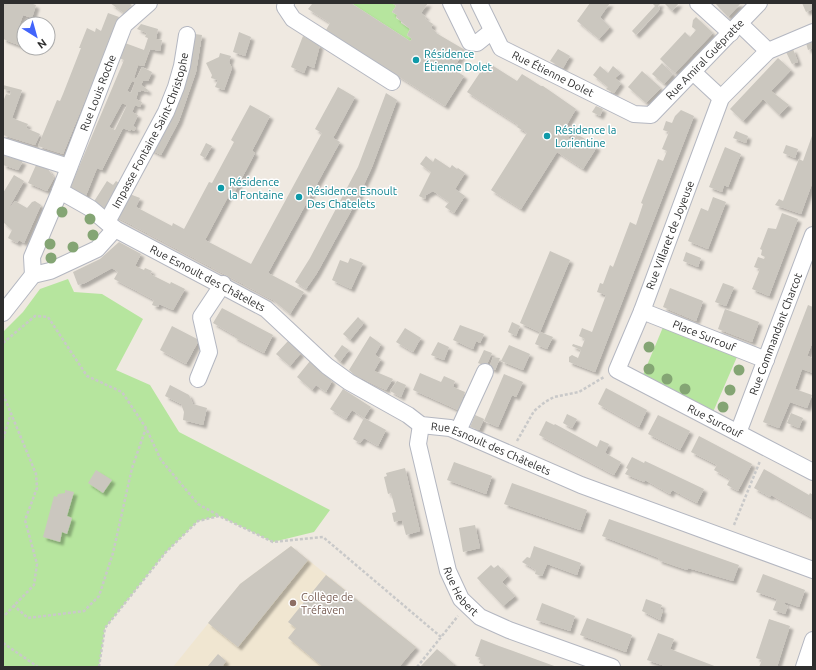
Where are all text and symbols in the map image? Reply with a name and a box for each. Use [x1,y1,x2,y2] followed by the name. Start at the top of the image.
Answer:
[16,16,56,56] north arrow
[663,17,746,102] street label: Rue Amiral Guépratte
[35,37,49,51] text: N
[424,48,493,73] place label: Résidence Étienne Dolet
[510,48,596,99] street label: Rue Étienne Dolet
[110,52,190,210] street label: Impasse Fontaine Saint-Christophe
[78,53,118,133] street label: Rue Louis Roche
[411,55,421,65] marker: Résidence Étienne Dolet
[555,124,616,149] place label: Résidence la Lorientine
[542,131,552,141] marker: Résidence la Lorientine
[229,176,284,201] place label: Résidence la Fontaine
[644,179,696,291] street label: Rue Villaret de Joyeuse
[216,183,226,193] marker: Résidence la Fontaine
[307,185,398,210] place label: Résidence Esnoult Des Chatelets
[294,192,304,202] marker: Résidence Esnoult Des Chatelets
[148,243,267,314] street label: Rue Esnoult des Châtelets
[747,270,804,397] street label: Rue Commandant Charcot
[671,318,738,354] street label: Place Surcouf
[686,402,745,441] street label: Rue Surcouf
[430,420,553,477] street label: Rue Esnoult des Châtelets
[441,566,481,619] street label: Rue Hebert
[301,591,353,616] place label: Collège de Tréfaven
[288,598,298,608] marker: Collège de Tréfaven

